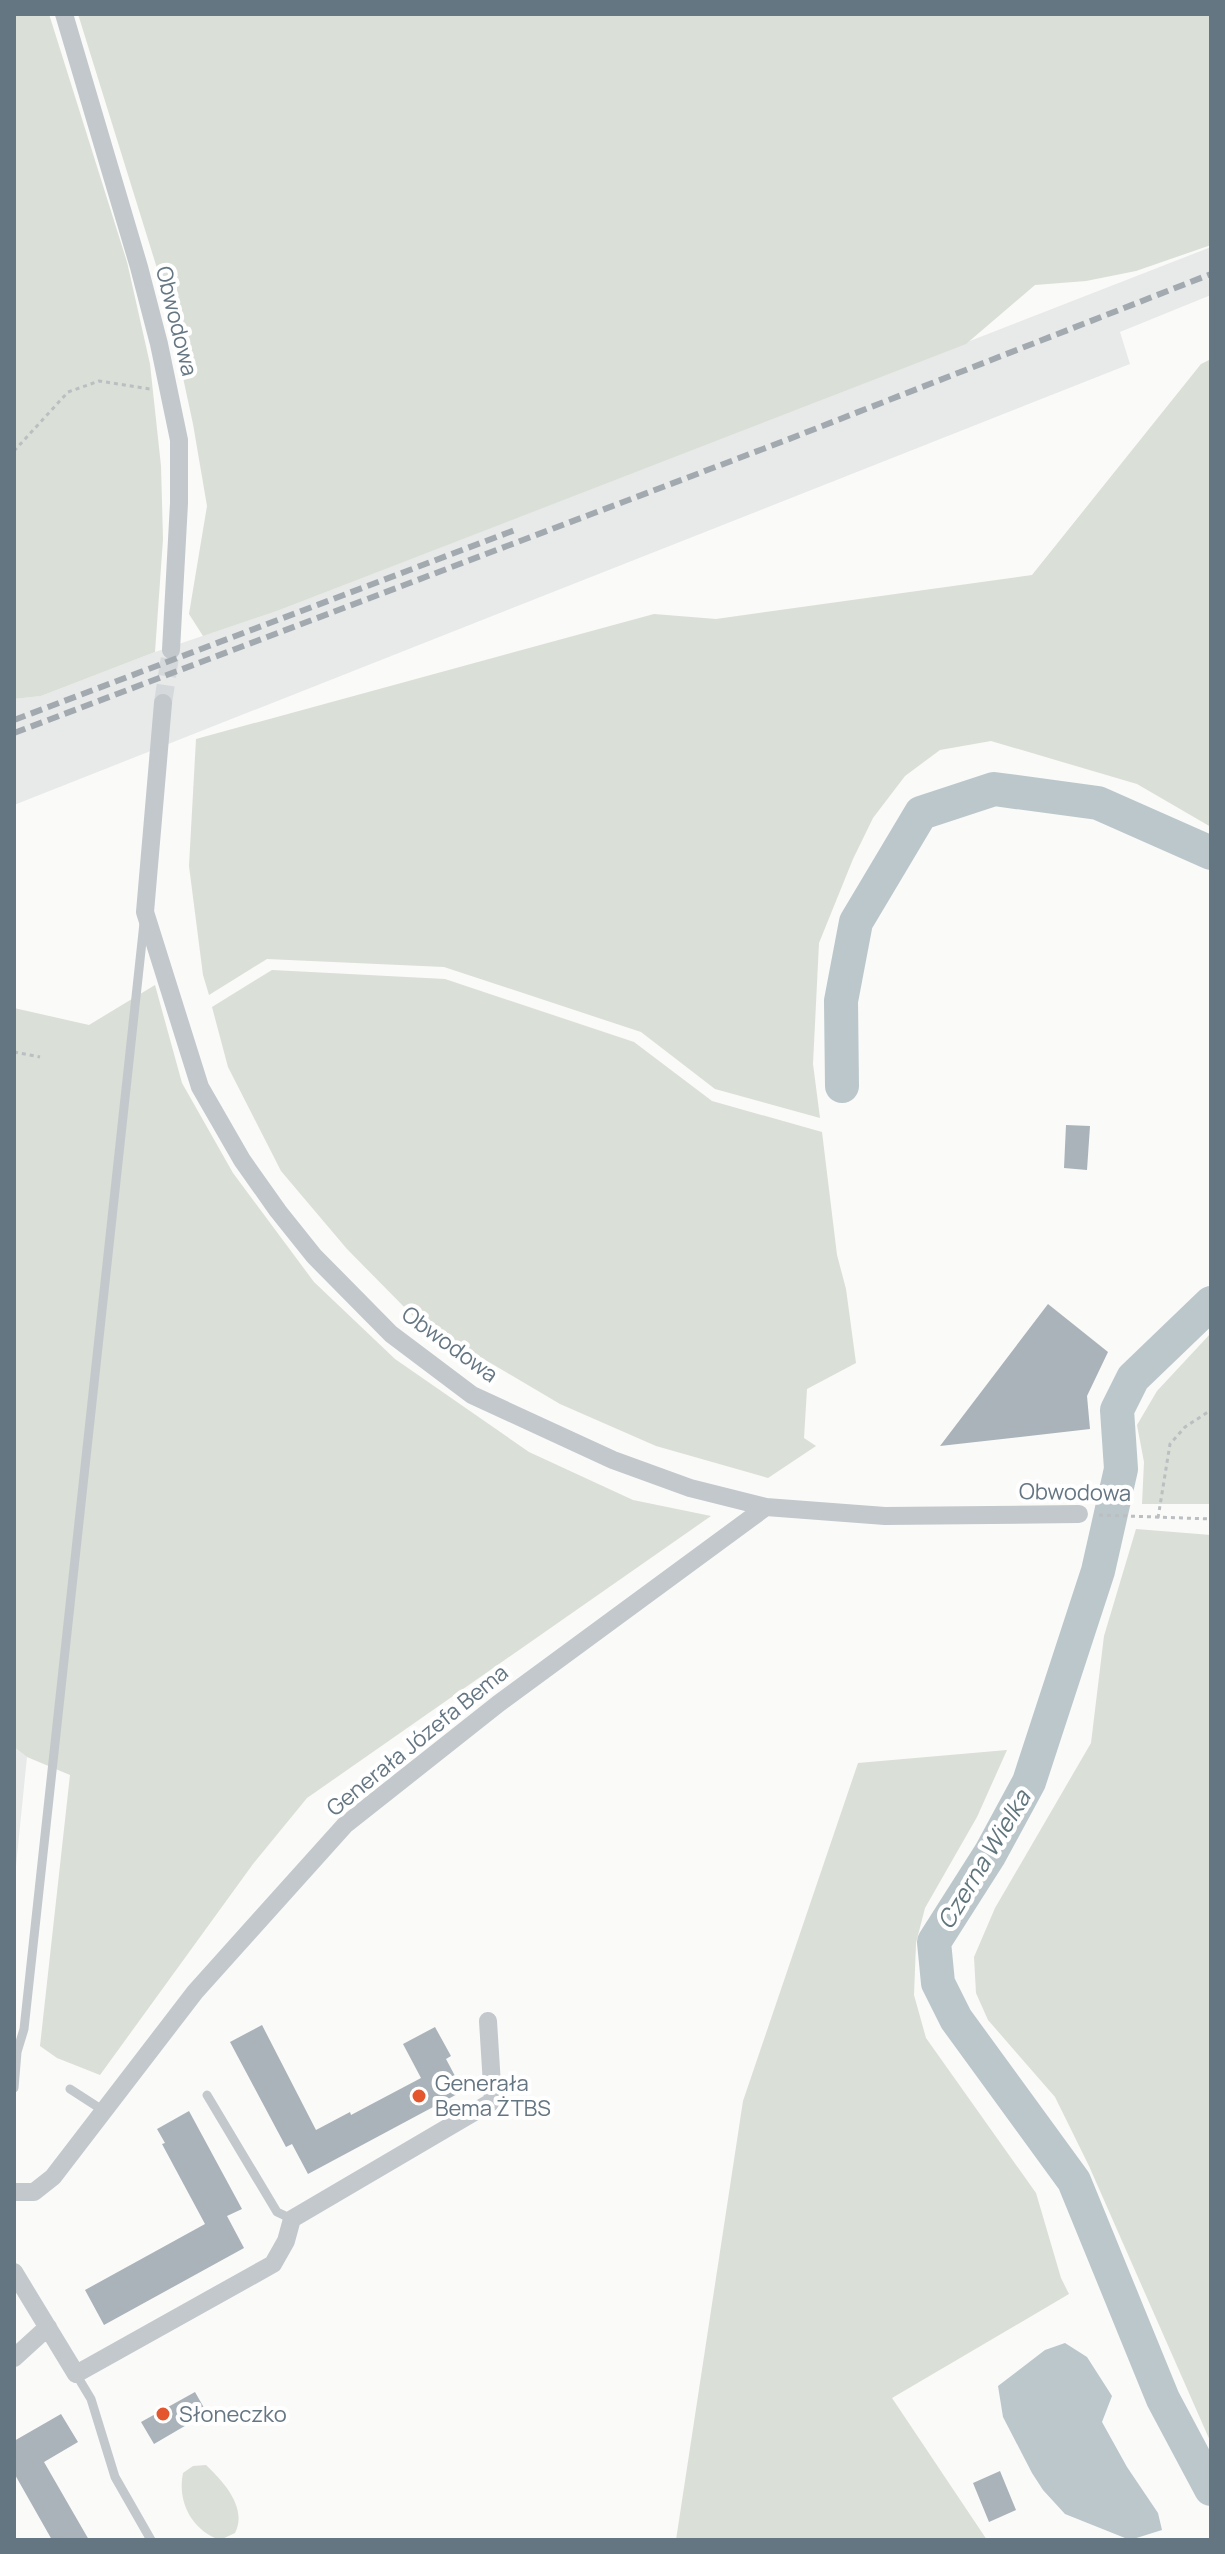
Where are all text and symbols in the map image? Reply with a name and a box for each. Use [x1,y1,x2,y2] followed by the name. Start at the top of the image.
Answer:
[149,263,205,379] street label: Obwodowa
[396,1299,504,1389] street label: Obwodowa
[1019,1476,1131,1508] street label: Obwodowa
[320,1657,514,1823] street label: Generała Józefa Bema
[929,1782,1038,1935] water label: Czerna Wielka
[435,2068,551,2123] place label: Generała Bema ŻTBS
[410,2087,428,2105] marker: Generała Bema ŻTBS
[179,2399,287,2429] place label: Słoneczko
[154,2405,172,2423] marker: Słoneczko

